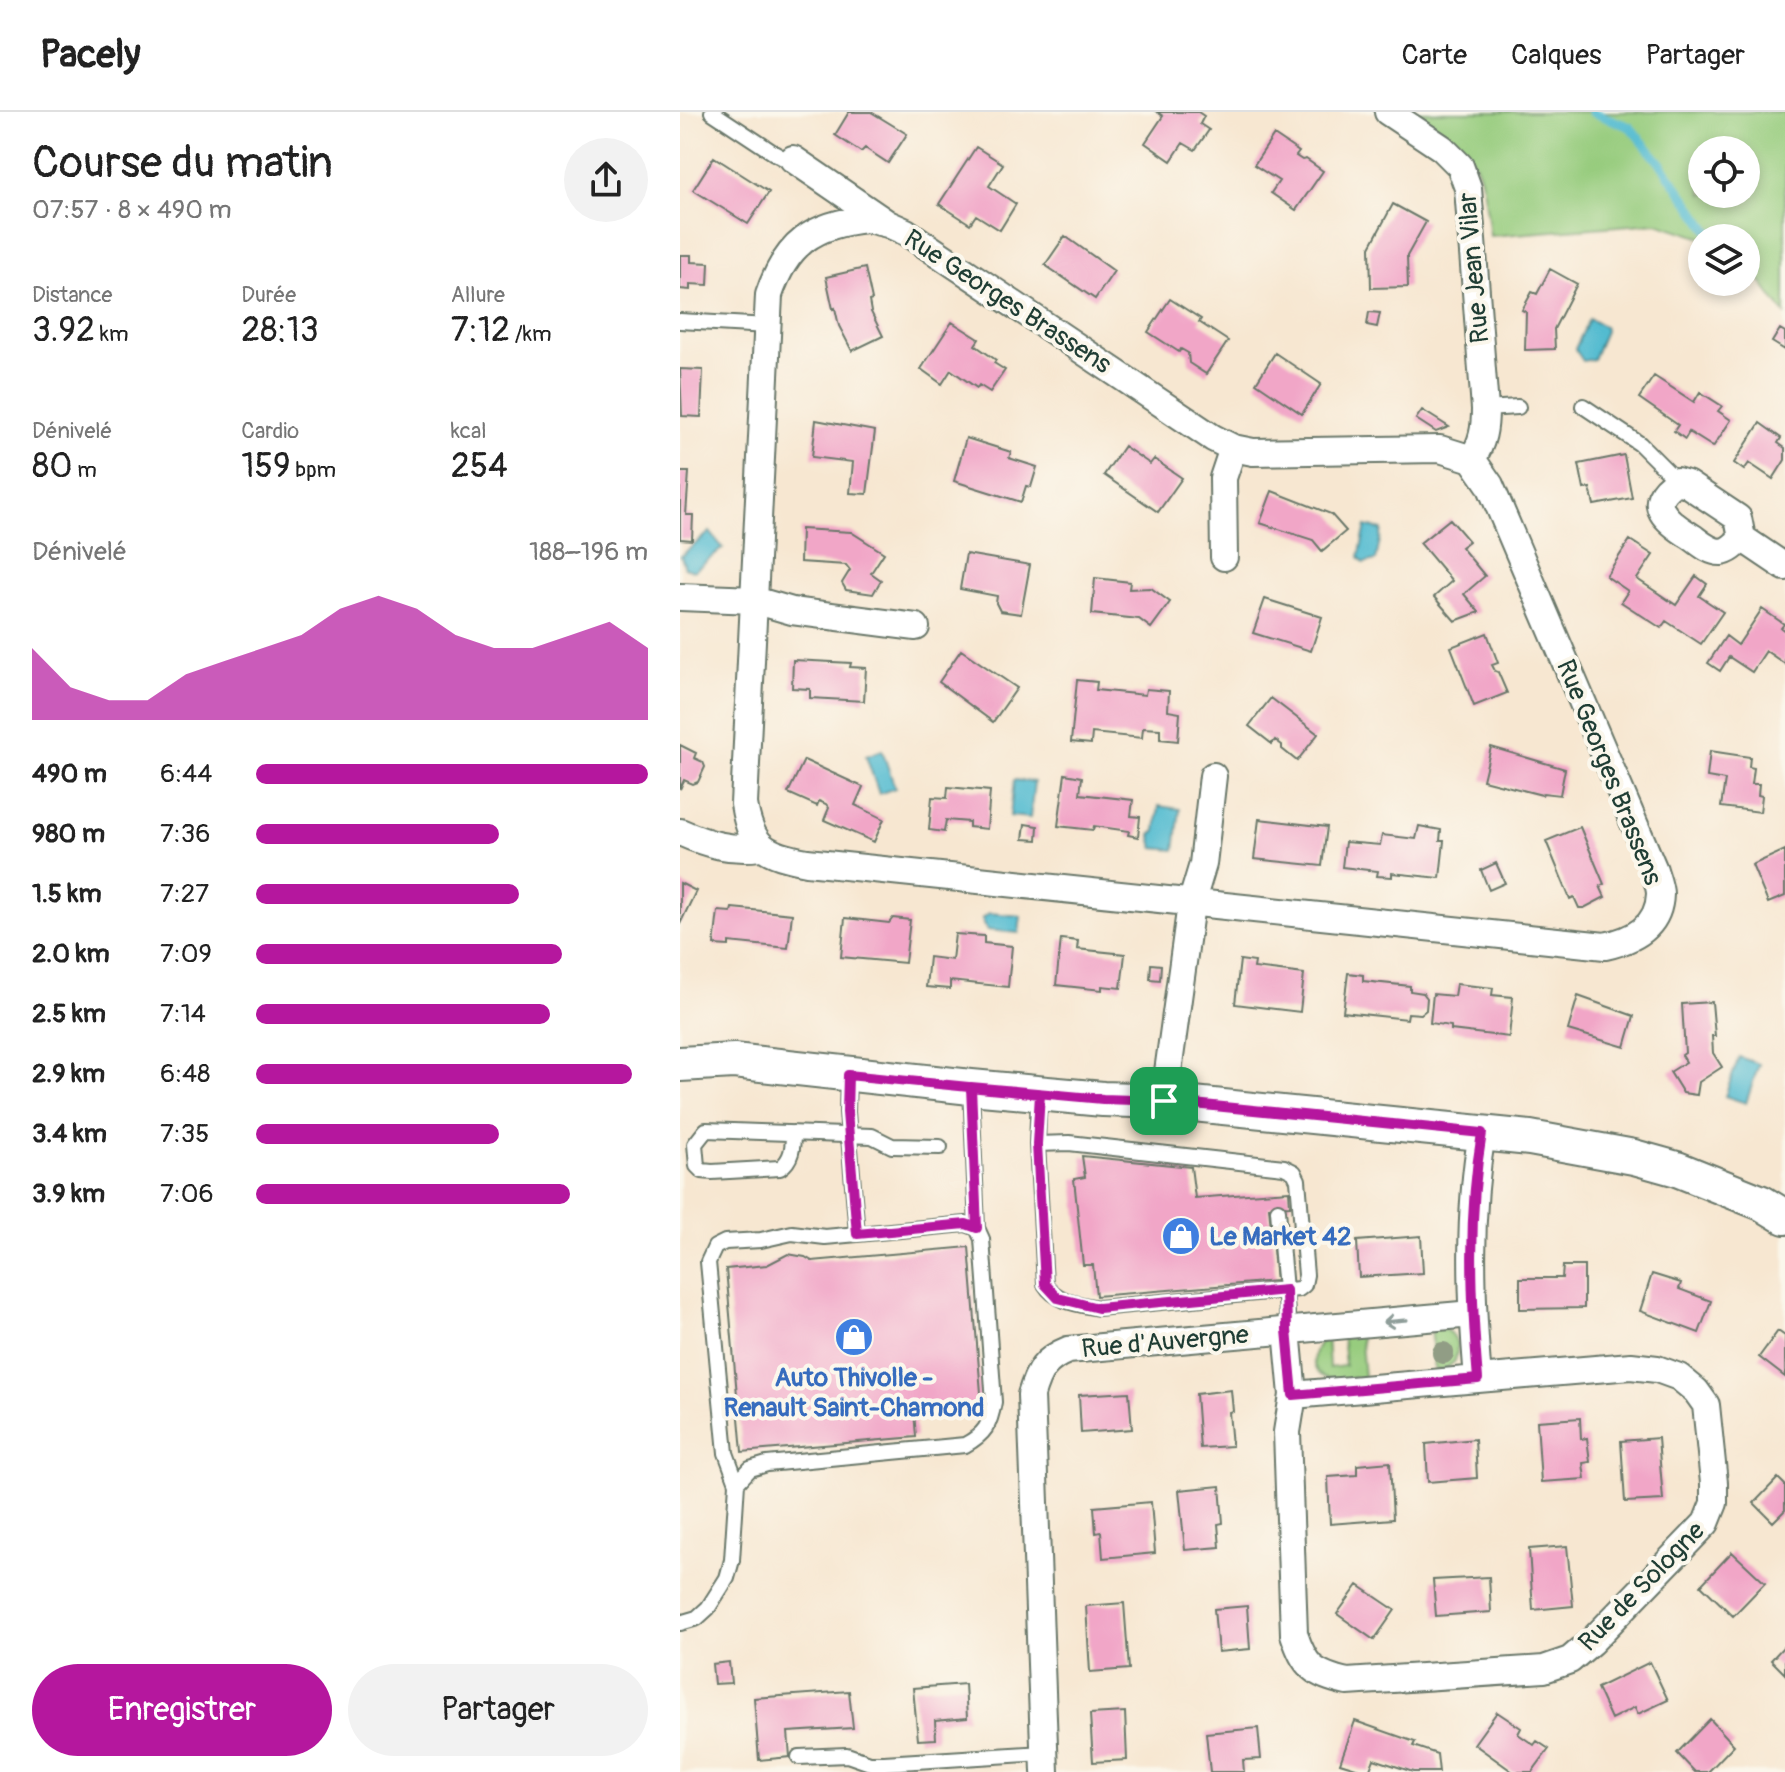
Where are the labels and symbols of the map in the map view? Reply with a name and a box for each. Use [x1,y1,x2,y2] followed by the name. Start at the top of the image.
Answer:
[1451,190,1497,345] street label: Rue Jean Vilar
[898,223,1117,381] street label: Rue Georges Brassens
[1549,655,1669,890] street label: Rue Georges Brassens
[1130,1067,1198,1135] pin
[1160,1215,1202,1257] shop icon: Le Market 42
[1209,1221,1352,1253] place label: Le Market 42
[1382,1313,1408,1328] one-way arrow
[833,1316,875,1358] shop icon: Auto Thivolle - Renault Saint-Chamond
[1080,1319,1250,1365] street label: Rue d'Auvergne
[723,1362,985,1424] place label: Auto Thivolle - Renault Saint-Chamond
[1572,1515,1712,1658] street label: Rue de Sologne

